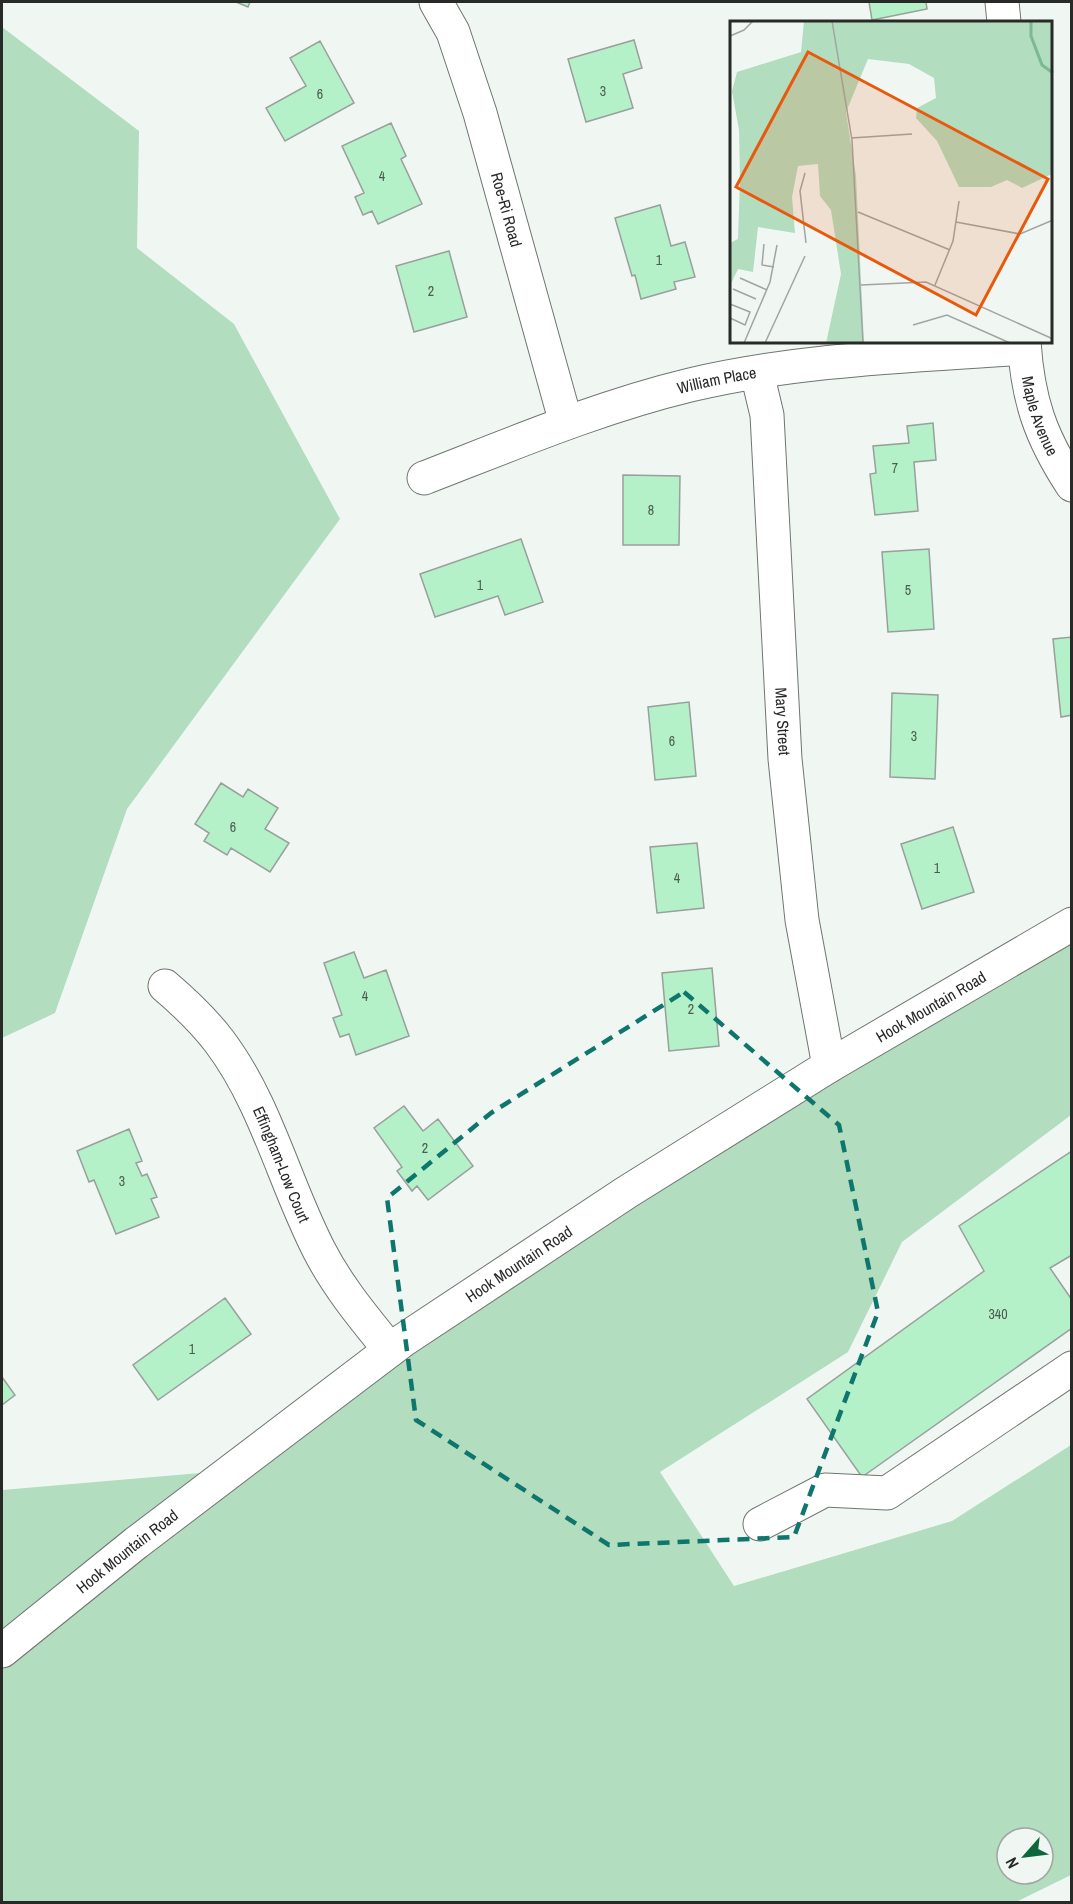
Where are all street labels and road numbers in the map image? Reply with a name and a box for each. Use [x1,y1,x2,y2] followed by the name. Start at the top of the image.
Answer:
[486,170,528,249] street label: Roe-Ri Road
[675,361,758,399] street label: William Place
[1017,374,1064,460] street label: Maple Avenue
[770,687,796,756] street label: Mary Street
[872,966,990,1047] street label: Hook Mountain Road
[248,1103,316,1226] street label: Effingham-Low Court
[461,1220,576,1307] street label: Hook Mountain Road
[71,1504,182,1598] street label: Hook Mountain Road

